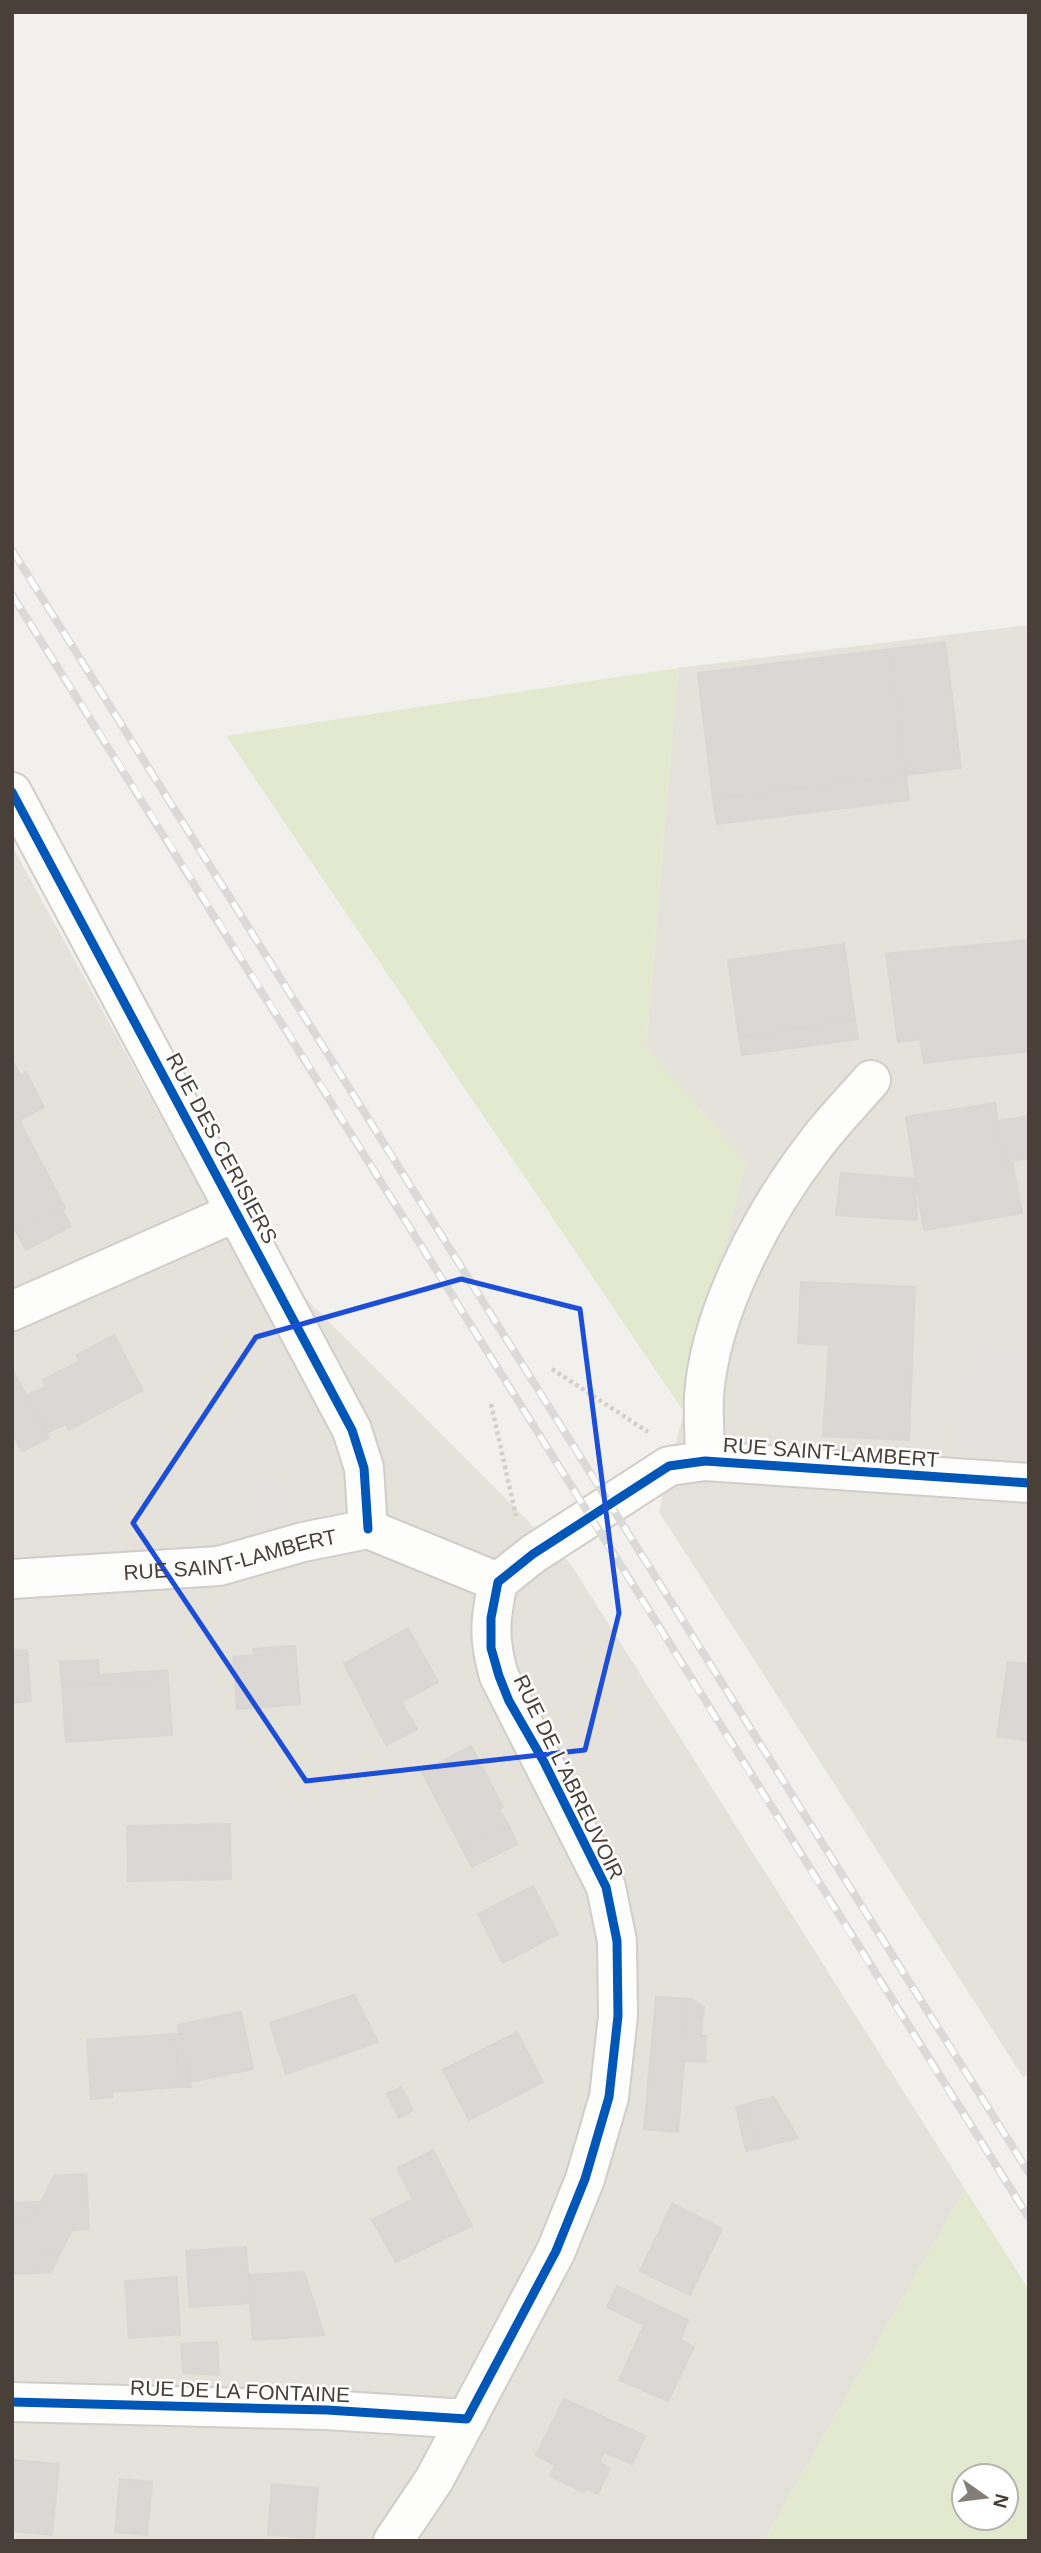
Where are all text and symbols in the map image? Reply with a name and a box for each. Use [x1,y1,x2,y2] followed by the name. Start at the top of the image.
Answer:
[162,1049,282,1247] street label: RUE DES CERISIERS
[722,1433,940,1471] street label: RUE SAINT-LAMBERT
[123,1524,338,1583] street label: RUE SAINT-LAMBERT
[509,1671,629,1883] street label: RUE DE L'ABREUVOIR
[130,2376,350,2406] street label: RUE DE LA FONTAINE
[950,2462,1020,2532] north arrow
[989,2492,1013,2510] text: N

